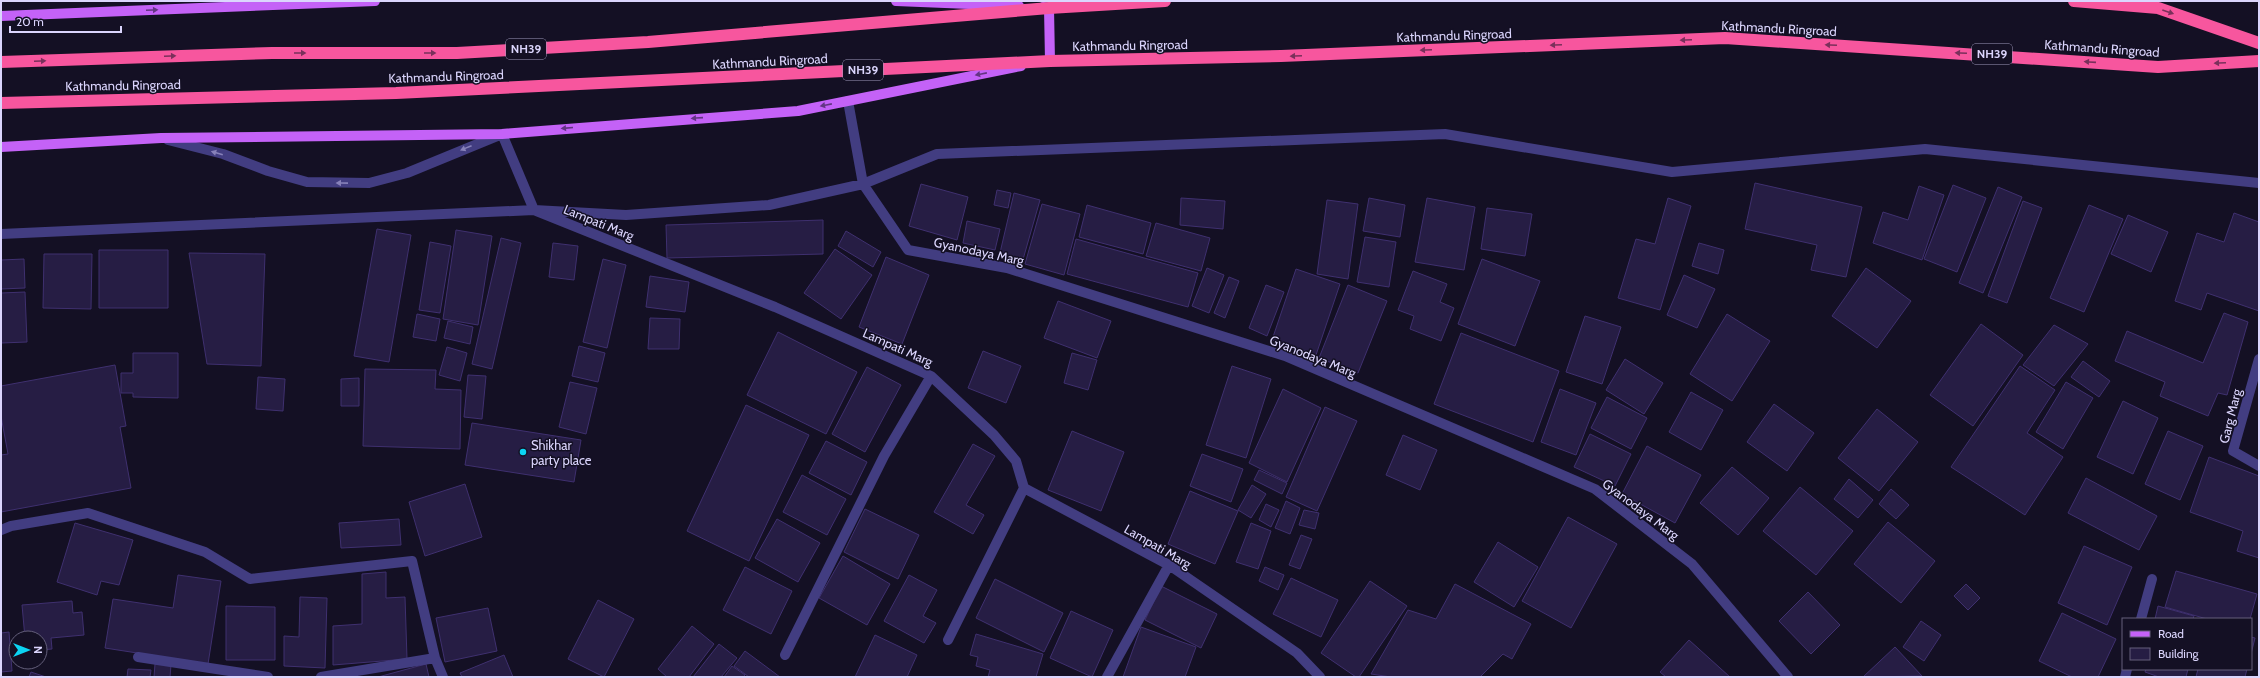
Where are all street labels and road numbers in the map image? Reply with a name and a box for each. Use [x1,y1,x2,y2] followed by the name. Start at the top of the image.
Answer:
[1721,17,1837,39] street label: Kathmandu Ringroad
[1396,25,1512,45] street label: Kathmandu Ringroad
[1072,36,1188,54] street label: Kathmandu Ringroad
[2044,36,2160,60] street label: Kathmandu Ringroad
[506,39,546,59] road number: NH39
[1972,44,2012,64] road number: NH39
[712,50,828,72] street label: Kathmandu Ringroad
[843,60,883,80] road number: NH39
[388,66,504,86] street label: Kathmandu Ringroad
[65,76,181,94] street label: Kathmandu Ringroad
[561,201,637,244] street label: Lampati Marg
[932,234,1026,268] street label: Gyanodaya Marg
[861,324,936,370] street label: Lampati Marg
[1267,331,1359,381] street label: Gyanodaya Marg
[2216,387,2245,445] street label: Garg Marg
[1600,475,1683,543] street label: Gyanodaya Marg
[1122,520,1195,572] street label: Lampati Marg

